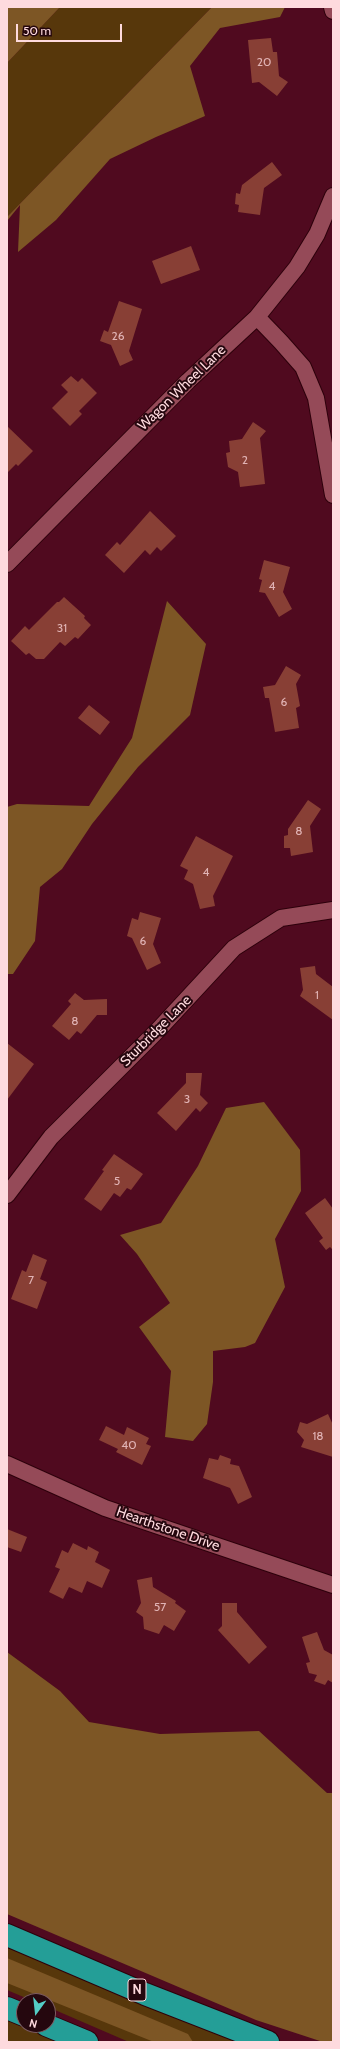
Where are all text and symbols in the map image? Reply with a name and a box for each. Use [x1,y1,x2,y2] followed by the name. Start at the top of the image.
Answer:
[18,16,124,42] scale bar
[23,23,51,38] text: 50 m
[257,55,271,69] house number: 20
[111,329,125,343] house number: 26
[135,342,229,434] street label: Wagon Wheel Lane
[242,453,248,467] house number: 2
[269,579,275,593] house number: 4
[57,621,67,635] house number: 31
[281,695,287,709] house number: 6
[295,824,303,838] house number: 8
[203,865,209,879] house number: 4
[140,934,146,948] house number: 6
[315,988,319,1002] house number: 1
[117,992,195,1070] street label: Sturbridge Lane
[71,1014,79,1028] house number: 8
[184,1092,190,1106] house number: 3
[114,1174,120,1188] house number: 5
[28,1273,34,1287] house number: 7
[312,1429,324,1443] house number: 18
[121,1438,137,1452] house number: 40
[114,1503,222,1555] street label: Hearthstone Drive
[154,1600,166,1614] house number: 57
[128,1979,146,2001] road number: N
[16,1993,56,2033] north arrow
[28,2016,39,2031] text: N

